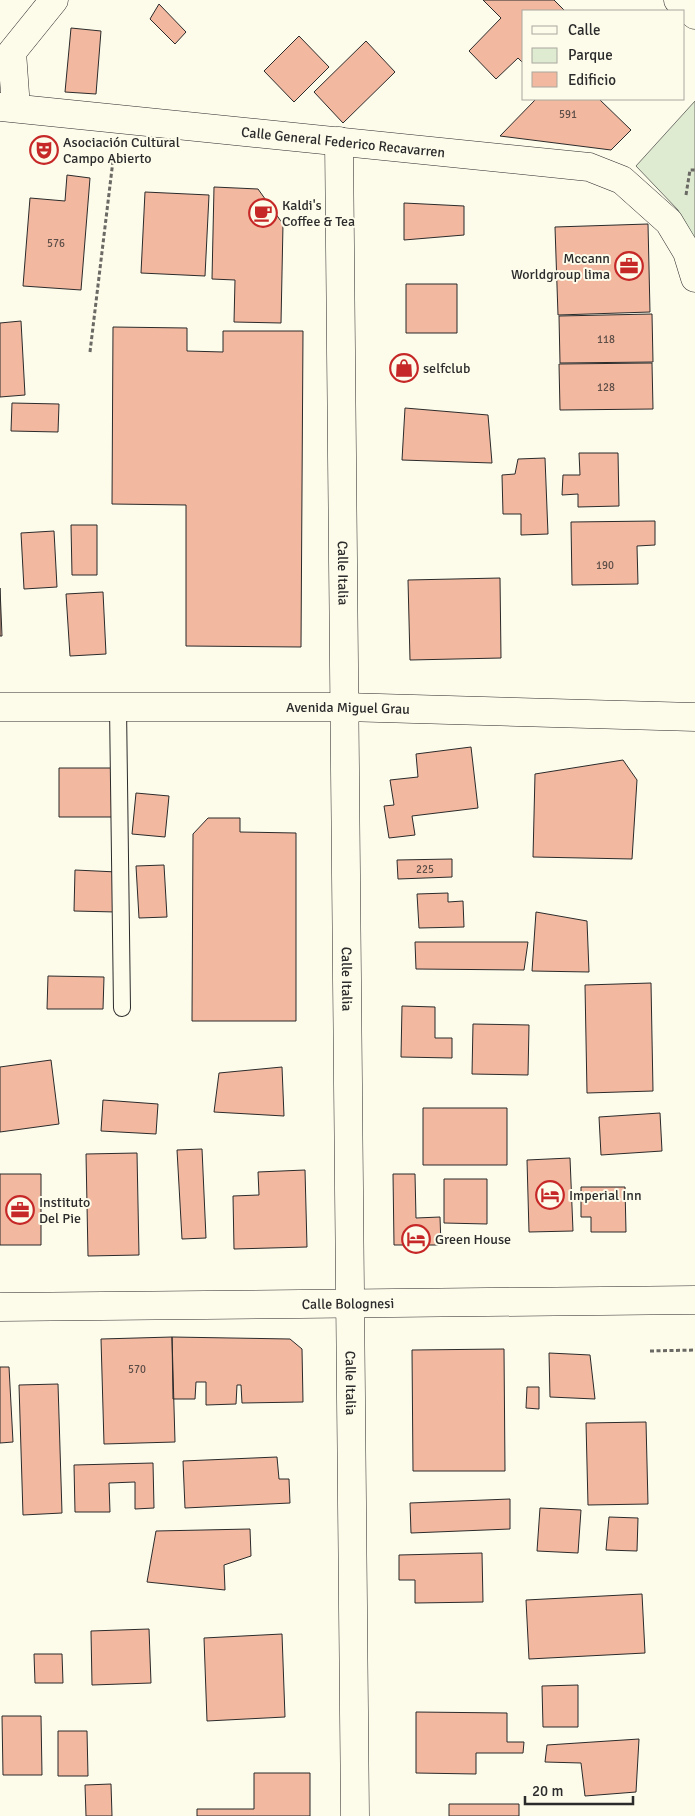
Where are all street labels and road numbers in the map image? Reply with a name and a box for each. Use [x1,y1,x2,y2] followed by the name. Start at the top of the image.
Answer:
[240,123,446,161] street label: Calle General Federico Recavarren
[334,541,352,605] street label: Calle Italia
[286,699,410,717] street label: Avenida Miguel Grau
[338,947,356,1011] street label: Calle Italia
[302,1295,394,1312] street label: Calle Bolognesi
[342,1351,360,1415] street label: Calle Italia

